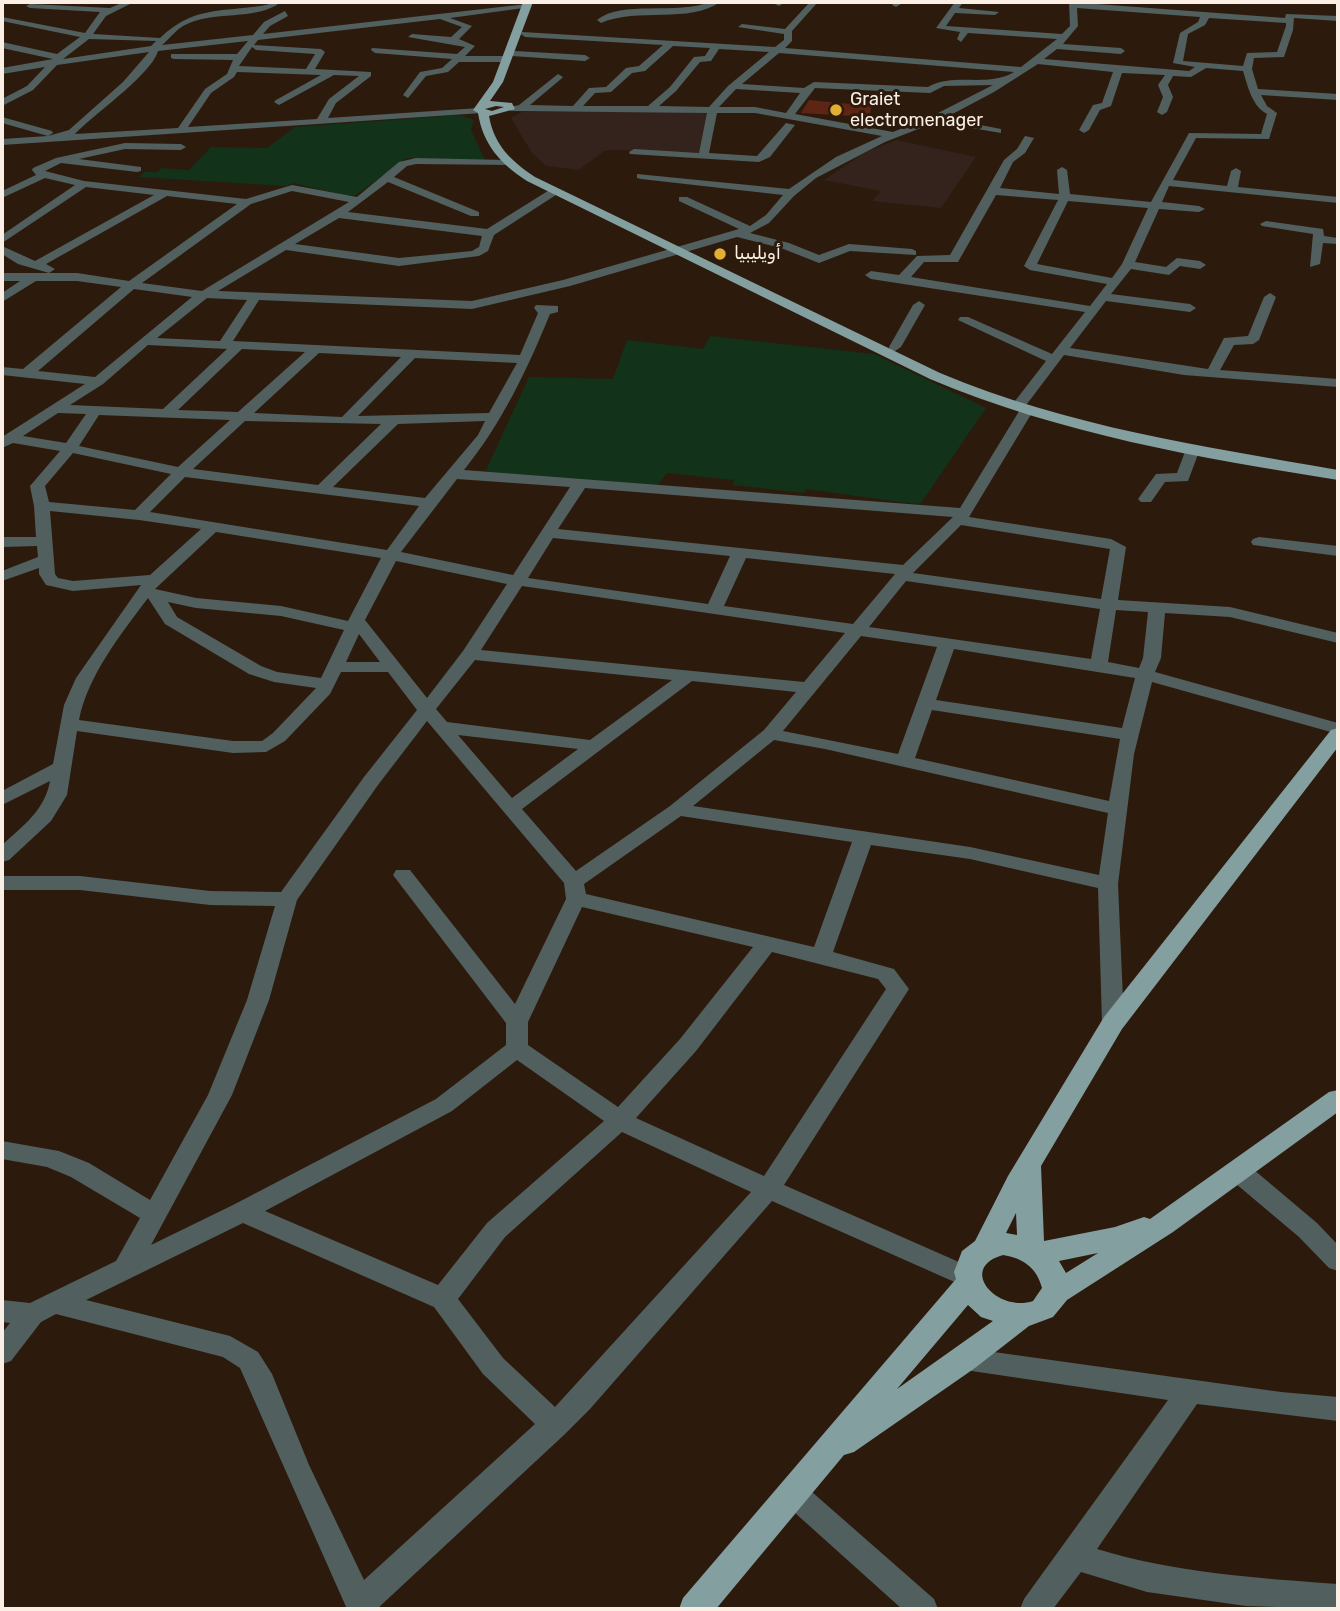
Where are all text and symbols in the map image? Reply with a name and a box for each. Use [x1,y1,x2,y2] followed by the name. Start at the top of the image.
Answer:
[850,89,983,132] place label: Graiet electromenager
[828,102,844,118] marker: Graiet electromenager
[734,243,781,265] place label: أويليبيا
[712,246,728,262] marker: أويليبيا

